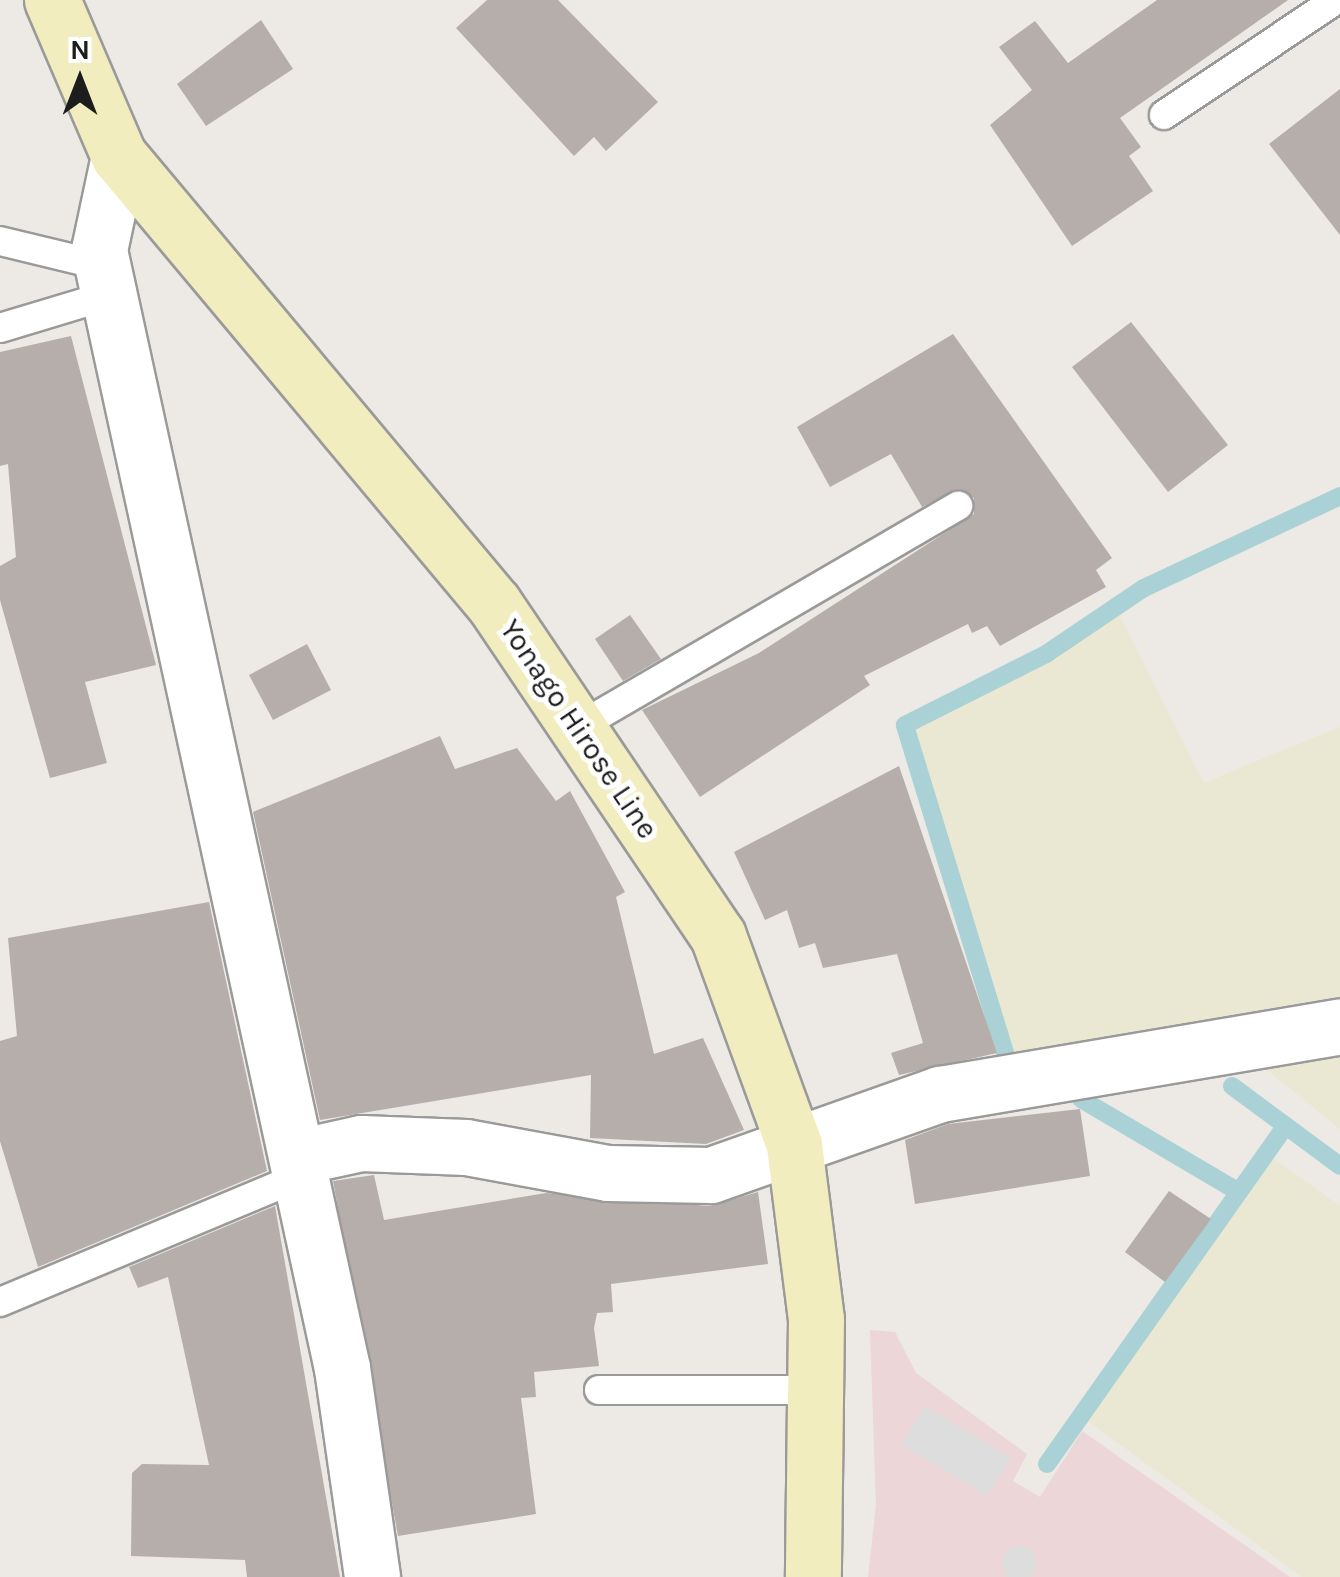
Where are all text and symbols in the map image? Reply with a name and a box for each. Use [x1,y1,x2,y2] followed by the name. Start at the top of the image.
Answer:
[30,30,130,130] north arrow
[70,33,90,66] text: N
[492,612,666,846] street label: Yonago Hirose Line

